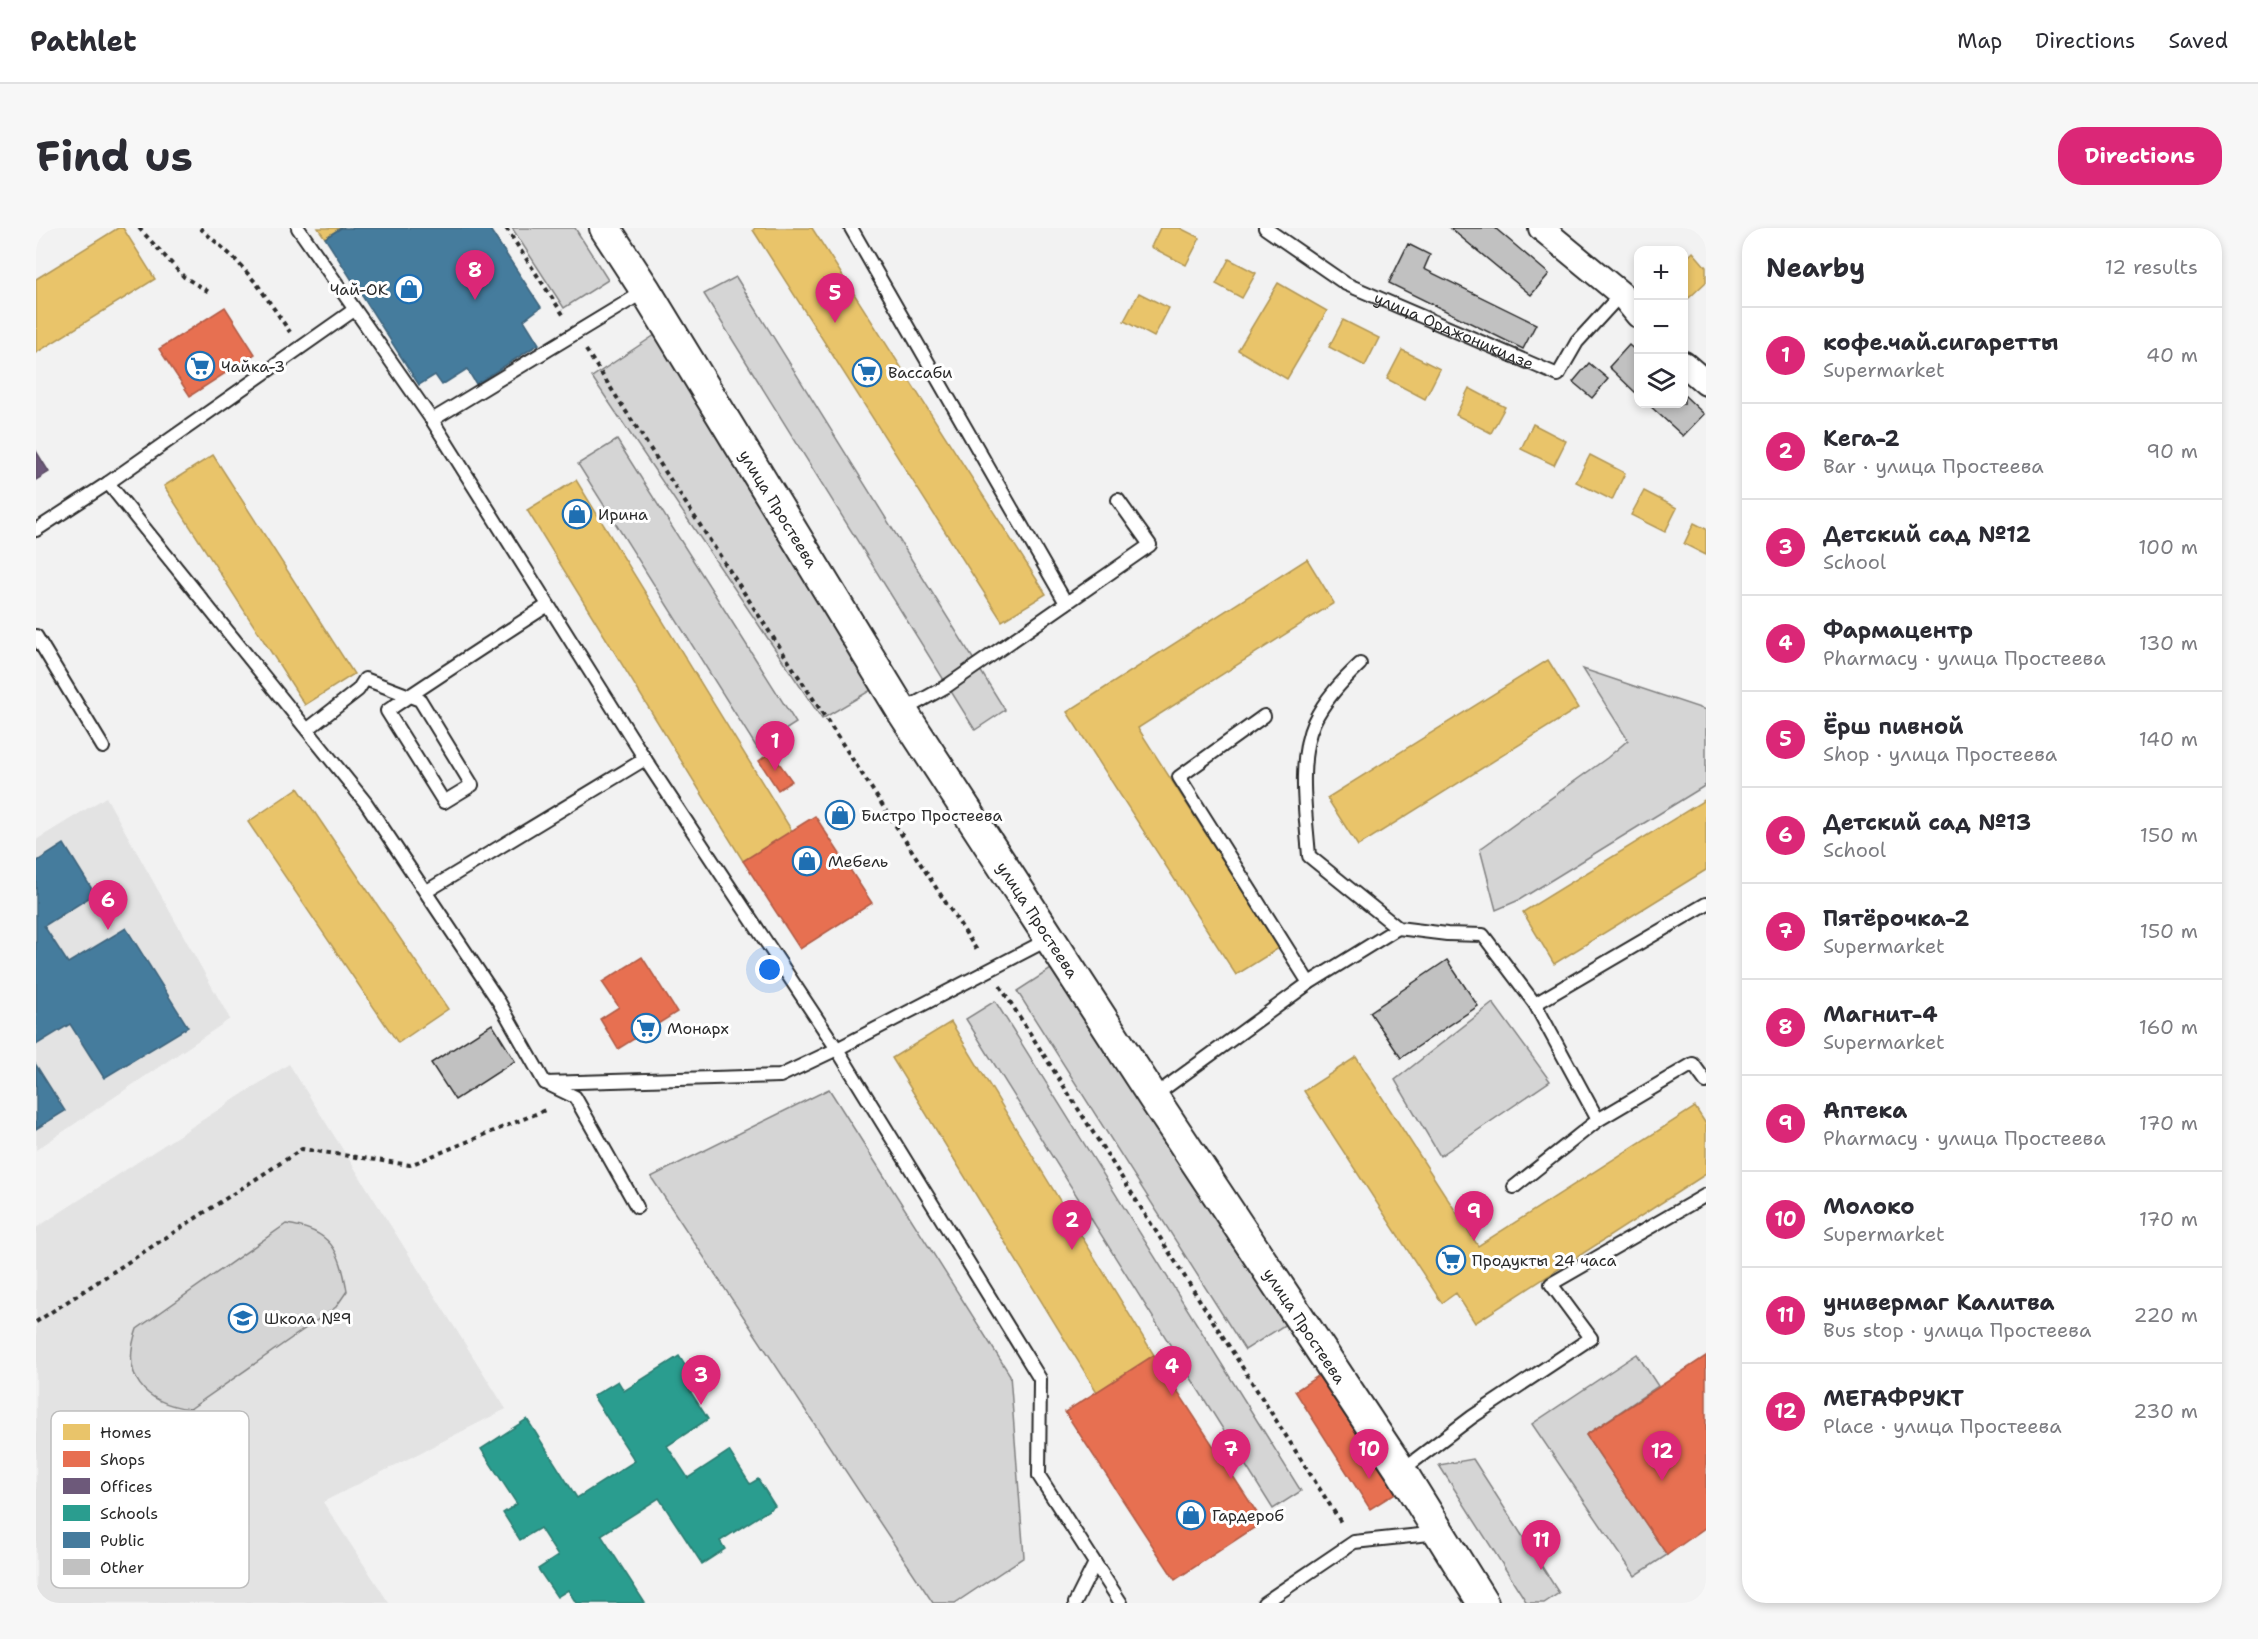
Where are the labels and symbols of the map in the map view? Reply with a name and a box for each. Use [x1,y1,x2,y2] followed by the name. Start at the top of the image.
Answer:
[456,250,494,300] pin: 8
[393,273,425,305] shop icon: Чай-ОК
[816,274,854,323] pin: 5
[330,279,389,300] place label: Чай-ОК
[1371,287,1537,374] street label: улица Орджоникидзе
[184,350,216,382] supermarket icon: Чайка-3
[221,356,285,377] place label: Чайка-3
[851,356,883,388] supermarket icon: Вассаби
[888,362,953,383] place label: Вассаби
[735,446,823,572] street label: улица Простеева
[561,498,593,530] shop icon: Ирина
[598,504,648,525] place label: Ирина
[756,722,794,771] pin: 1
[824,799,856,831] shop icon: Бистро Простеева
[861,805,1003,826] place label: Бистро Простеева
[791,845,823,877] shop icon: Мебель
[828,851,888,872] place label: Мебель
[992,857,1083,982] street label: улица Простеева
[88,880,128,930] pin: 6
[755,955,784,984] your location
[630,1012,662,1044] supermarket icon: Монарх
[667,1018,729,1039] place label: Монарх
[1454,1192,1494,1241] pin: 9
[1052,1200,1092,1250] pin: 2
[1435,1244,1467,1276] supermarket icon: Продукты 24 часа
[1472,1250,1616,1271] place label: Продукты 24 часа
[1259,1264,1351,1388] street label: улица Простеева
[227,1302,259,1334] school or university icon: Школа №9
[264,1308,352,1329] place label: Школа №9
[1152,1346,1192,1396] pin: 4
[682,1356,720,1405] pin: 3
[51,1411,249,1588] legend
[100,1422,152,1443] text: Homes
[1212,1430,1250,1479] pin: 7
[1350,1430,1388,1479] pin: 10
[1642,1432,1682,1481] pin: 12
[100,1449,145,1470] text: Shops
[100,1476,153,1497] text: Offices
[1175,1499,1207,1531] shop icon: Гардероб
[100,1503,158,1524] text: Schools
[1212,1505,1284,1526] place label: Гардероб
[1522,1520,1560,1570] pin: 11
[100,1530,145,1551] text: Public
[100,1557,144,1578] text: Other

